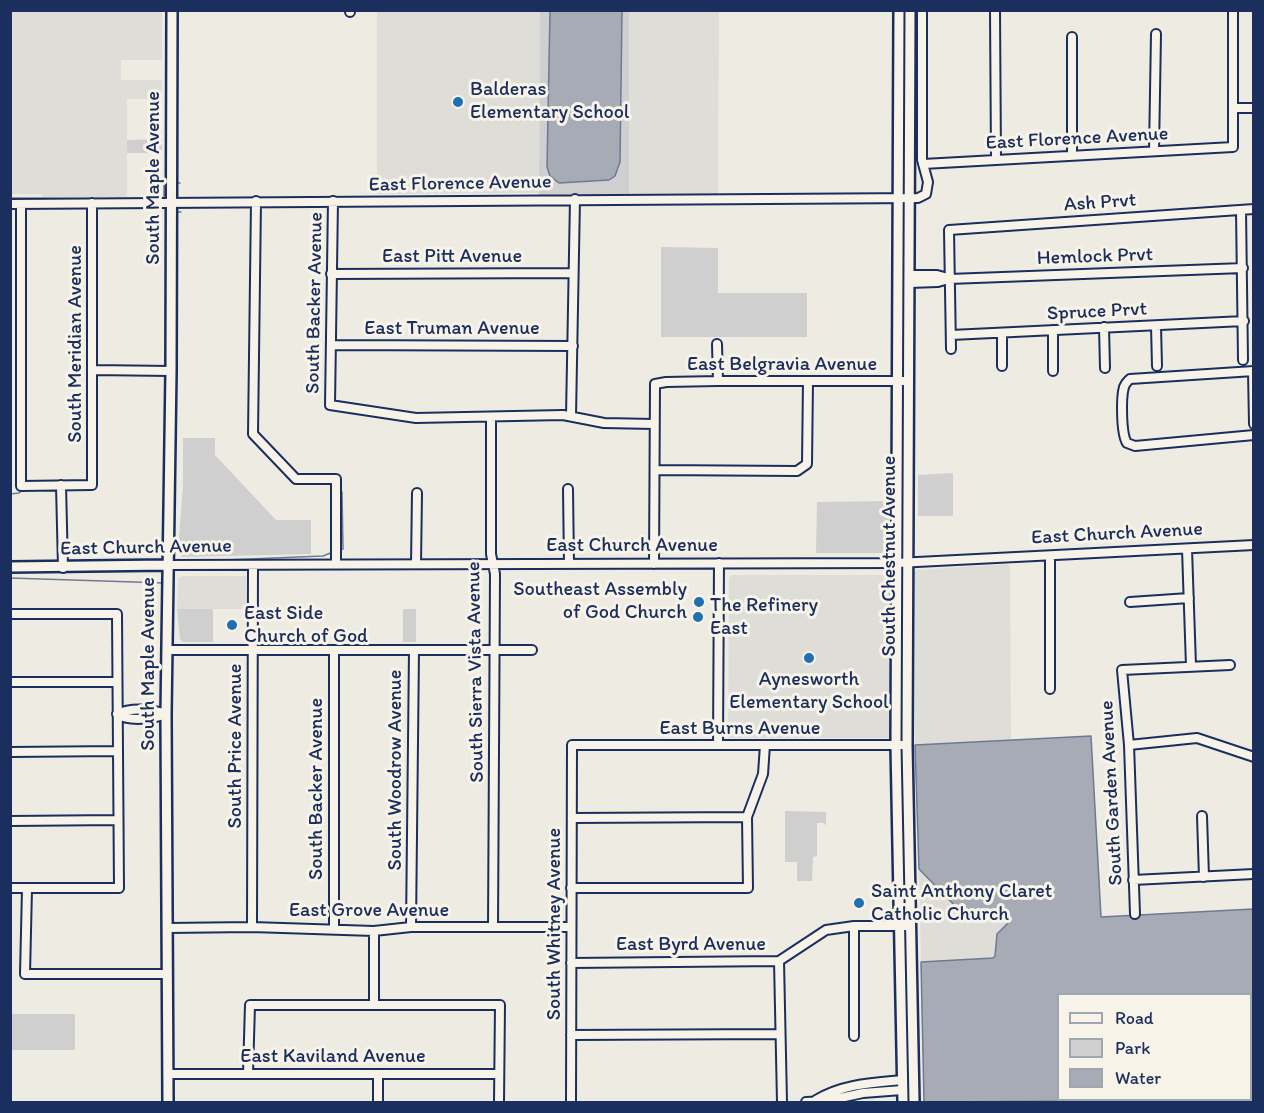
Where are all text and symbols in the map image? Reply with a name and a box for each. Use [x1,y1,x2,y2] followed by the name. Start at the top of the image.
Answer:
[470,78,629,125] place label: Balderas Elementary School
[142,91,166,265] street label: South Maple Avenue
[451,95,465,109] marker: Balderas Elementary School
[985,122,1169,156] street label: East Florence Avenue
[368,170,552,198] street label: East Florence Avenue
[1063,188,1137,218] street label: Ash Prvt
[301,212,329,394] street label: South Backer Avenue
[1036,243,1154,271] street label: Hemlock Prvt
[64,245,88,443] street label: South Meridian Avenue
[382,245,522,269] street label: East Pitt Avenue
[1046,297,1148,327] street label: Spruce Prvt
[364,317,540,341] street label: East Truman Avenue
[687,353,877,377] street label: East Belgravia Avenue
[878,456,902,656] street label: South Chestnut Avenue
[1031,518,1203,550] street label: East Church Avenue
[546,534,718,558] street label: East Church Avenue
[60,535,232,561] street label: East Church Avenue
[462,561,490,783] street label: South Sierra Vista Avenue
[137,577,161,751] street label: South Maple Avenue
[513,578,687,625] place label: Southeast Assembly of God Church
[710,594,818,641] place label: The Refinery East
[692,595,706,609] marker: Southeast Assembly of God Church
[244,602,368,649] place label: East Side Church of God
[691,610,705,624] marker: The Refinery East
[225,618,239,632] marker: East Side Church of God
[802,651,816,665] marker: Aynesworth Elementary School
[224,664,248,828] street label: South Price Avenue
[729,668,889,715] place label: Aynesworth Elementary School
[384,670,408,870] street label: South Woodrow Avenue
[305,698,329,880] street label: South Backer Avenue
[1095,700,1129,886] street label: South Garden Avenue
[660,717,820,741] street label: East Burns Avenue
[543,828,567,1020] street label: South Whitney Avenue
[871,880,1052,927] place label: Saint Anthony Claret Catholic Church
[852,896,866,910] marker: Saint Anthony Claret Catholic Church
[289,899,449,923] street label: East Grove Avenue
[616,933,766,957] street label: East Byrd Avenue
[1057,993,1252,1101] legend
[1115,1007,1154,1029] text: Road
[1115,1037,1150,1059] text: Park
[240,1045,426,1069] street label: East Kaviland Avenue
[1115,1067,1161,1089] text: Water

